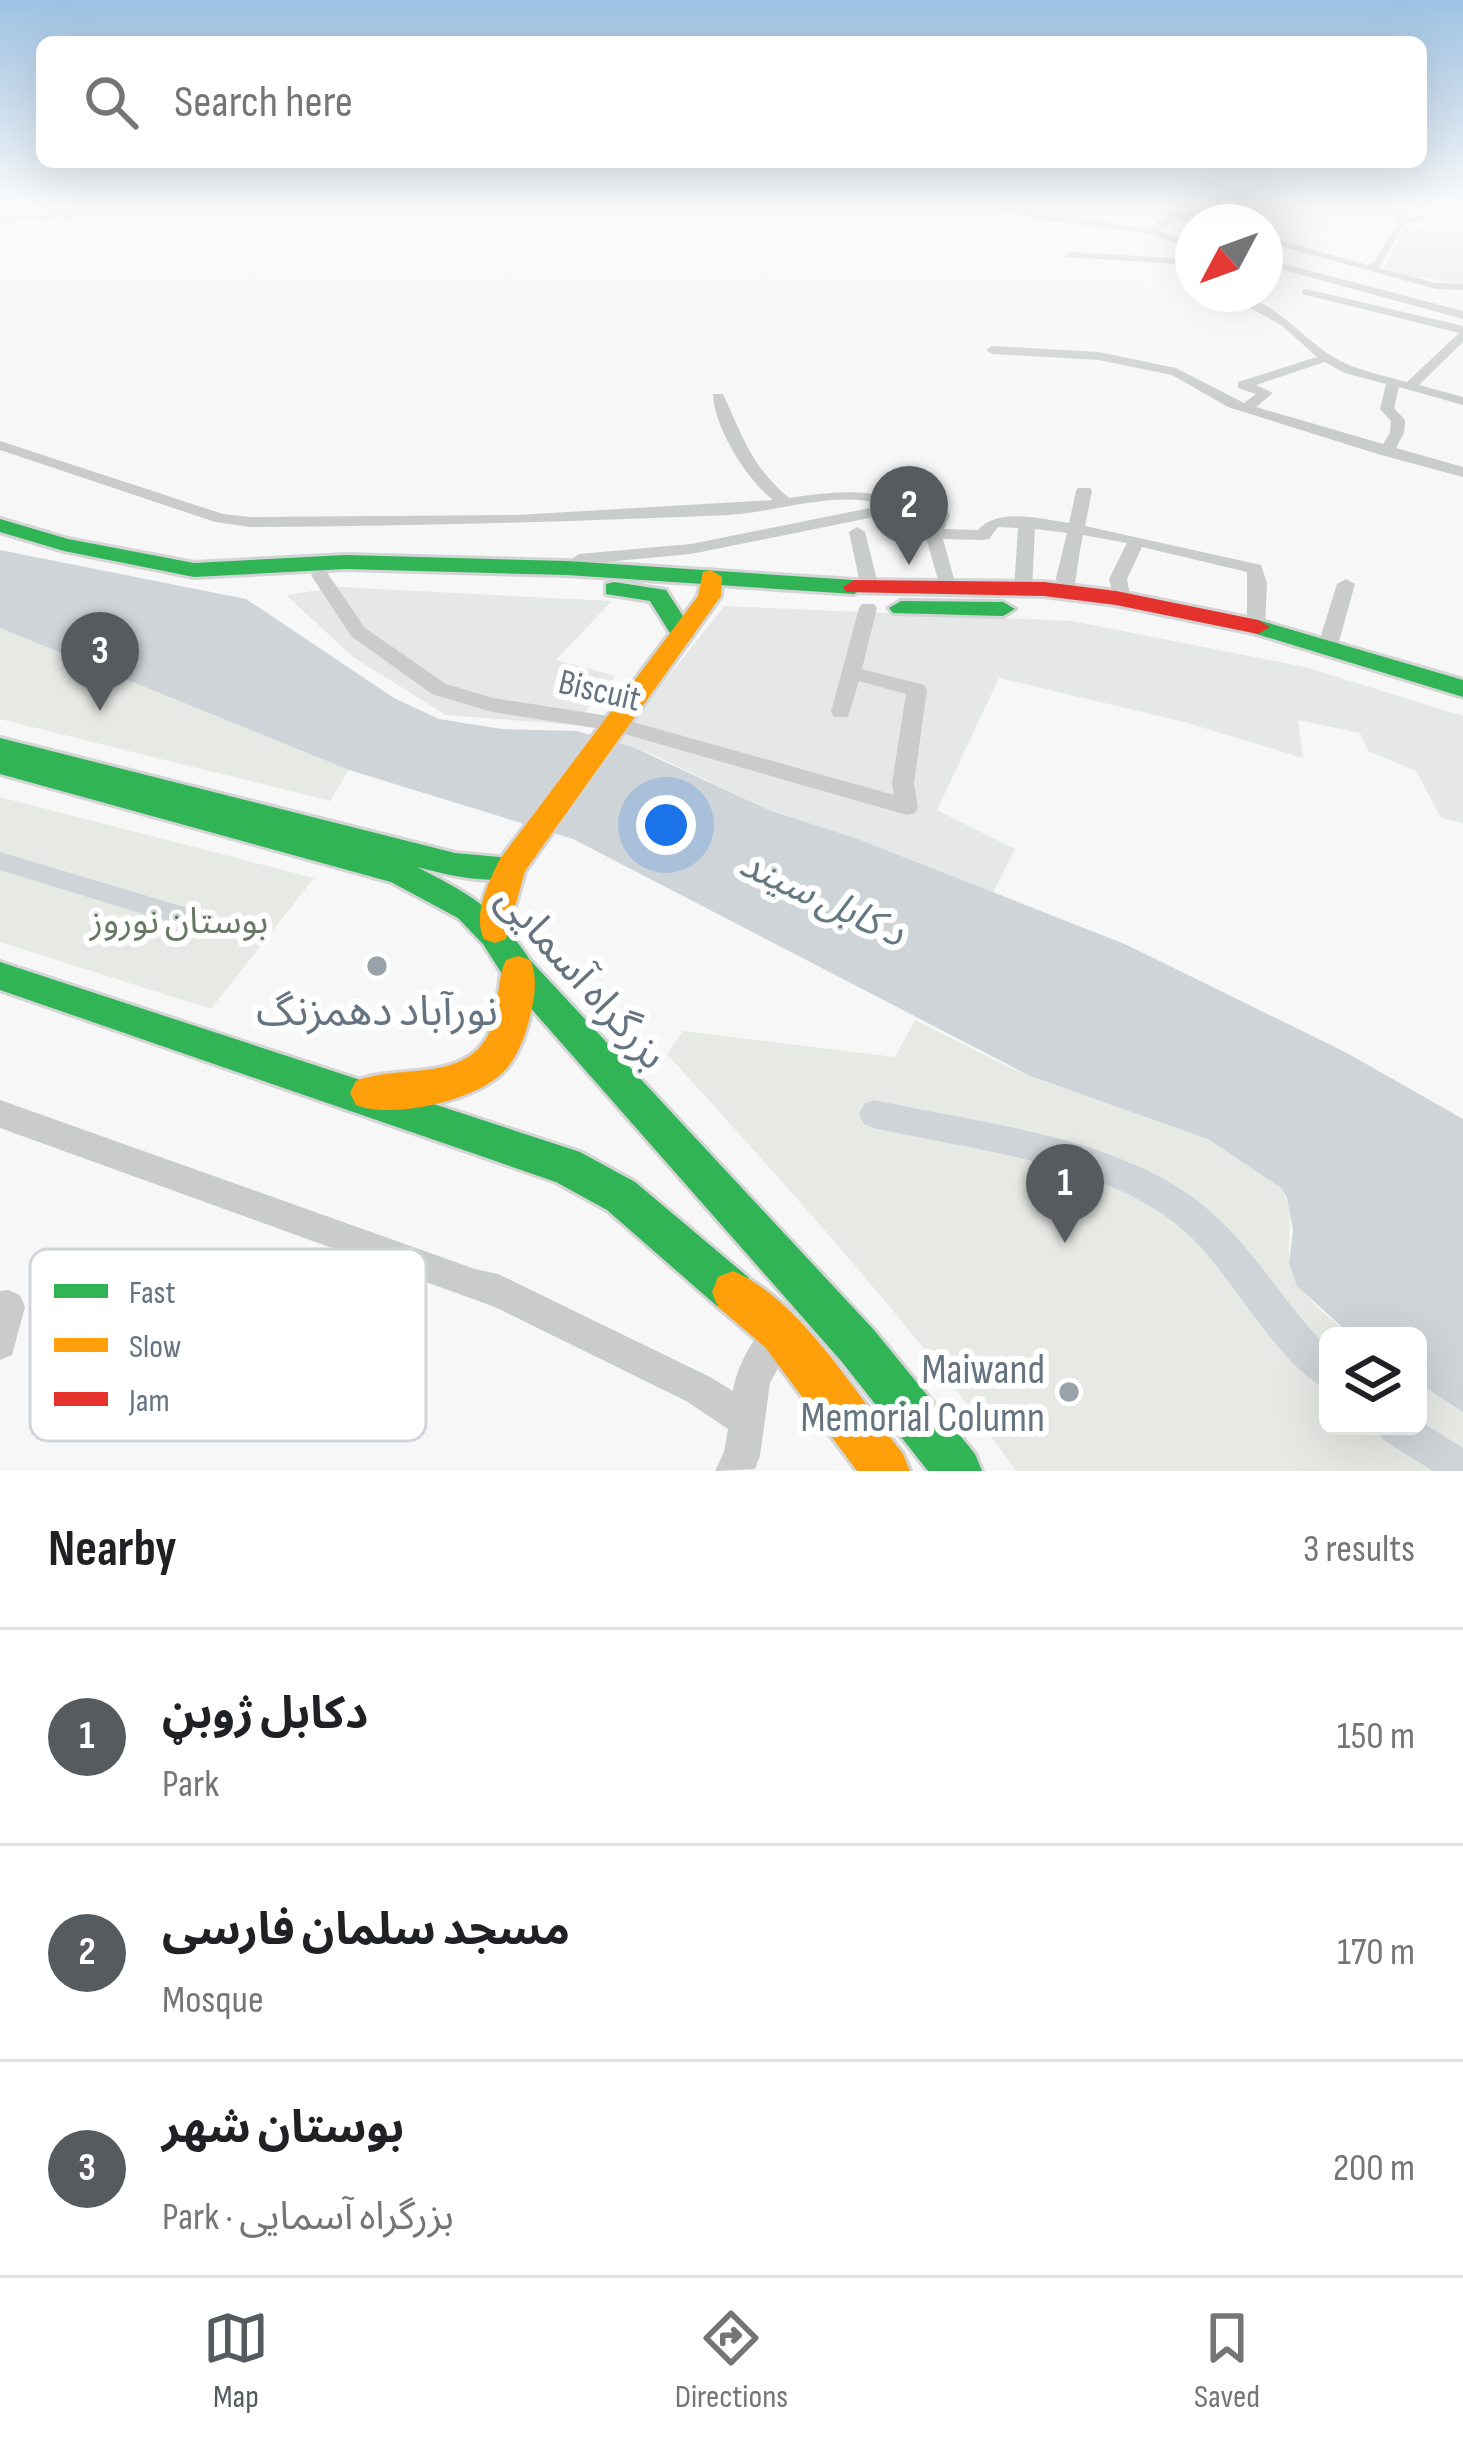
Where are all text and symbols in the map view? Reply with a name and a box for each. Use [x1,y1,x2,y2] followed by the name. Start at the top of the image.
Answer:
[36,36,1427,168] search box
[78,69,144,135] icon: search
[174,75,353,130] text: Search here
[1175,204,1283,312] north arrow
[870,466,948,565] pin: 2
[61,612,139,711] pin: 3
[554,661,645,722] street label: Biscuit
[636,795,696,855] your location
[732,841,912,958] water label: د کابل سيند
[485,875,677,1081] street label: بزرگراه آسمایی
[89,901,268,944] park label: بوستان نوروز
[364,953,390,979] marker: نورآباد دهمزنگ
[256,987,498,1038] place label: نورآباد دهمزنگ
[1026,1144,1104,1243] pin: 1
[30,1249,426,1441] legend
[129,1273,176,1313] text: Fast
[129,1327,181,1367] text: Slow
[1319,1327,1427,1435] map controls
[1319,1327,1427,1435] button: layers
[801,1345,1045,1444] place label: Maiwand Memorial Column
[1056,1379,1082,1405] marker: Maiwand Memorial Column
[128,1381,170,1421] text: Jam
[48,1519,177,1580] text: Nearby
[1303,1526,1415,1573] text: 3 results
[162,1687,368,1742] text: دکابل ژوبڼ
[79,1713,95,1760] text: 1
[1337,1713,1415,1760] text: 150 m
[162,1761,219,1808] text: Park
[162,1903,570,1958] text: مسجد سلمان فارسی
[78,1929,96,1976] text: 2
[1337,1929,1415,1976] text: 170 m
[162,1977,264,2024] text: Mosque
[162,2101,404,2156] text: بوستان شهر
[78,2145,96,2192] text: 3
[1333,2145,1415,2192] text: 200 m
[162,2194,454,2241] text: Park · بزرگراه آسمایی
[203,2305,269,2417] tab: Map
[675,2305,788,2417] tab: Directions
[1194,2305,1260,2417] tab: Saved

